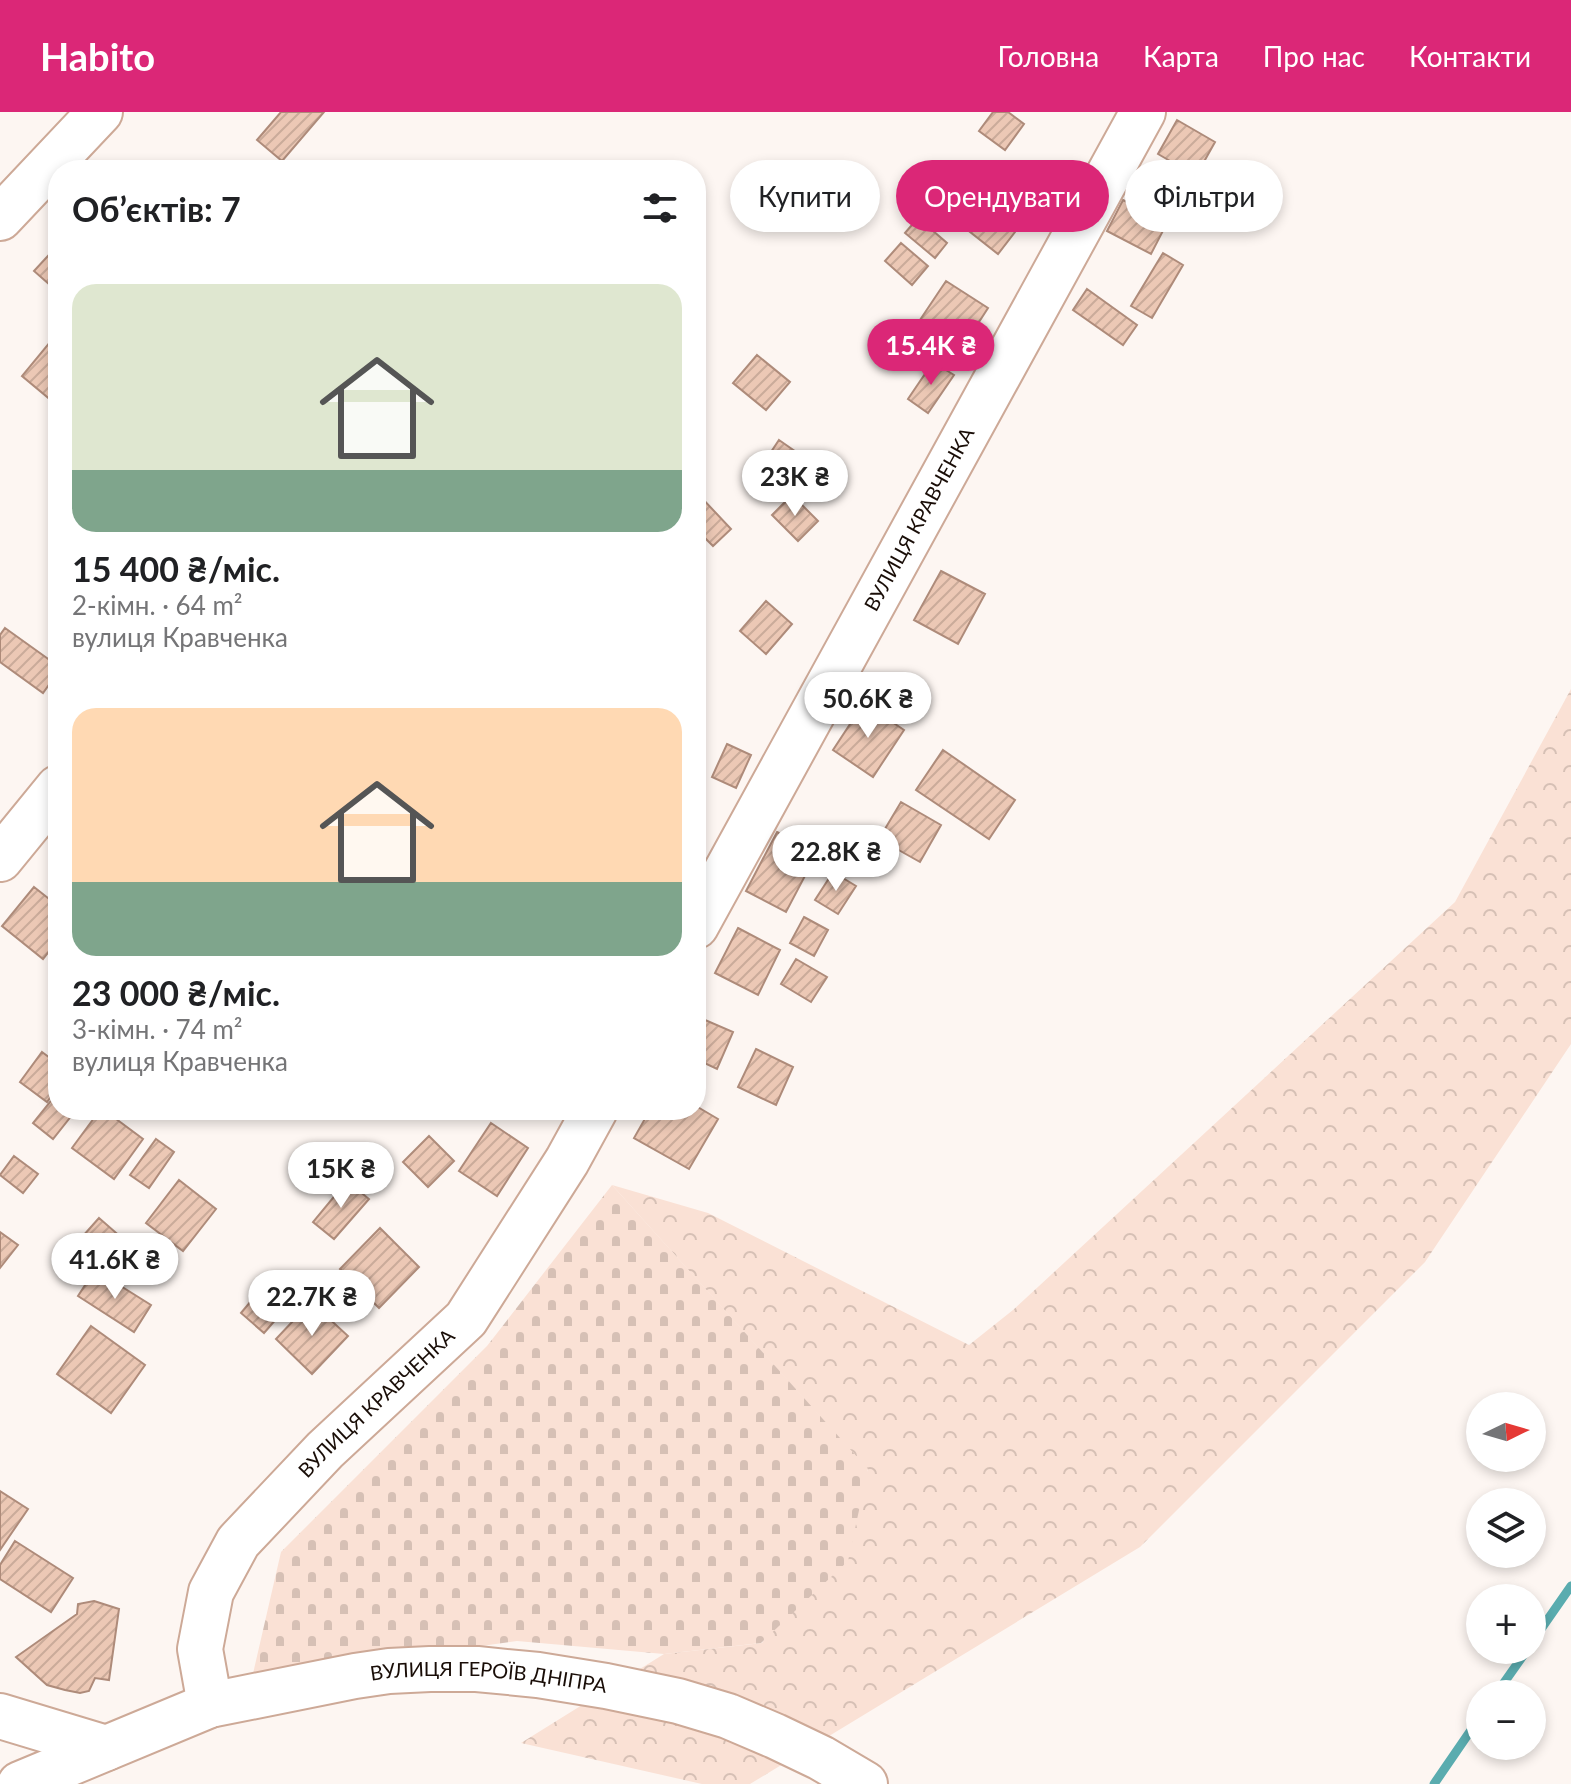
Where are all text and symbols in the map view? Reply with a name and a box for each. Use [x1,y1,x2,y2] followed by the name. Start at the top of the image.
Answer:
[40,33,155,79] text: Habito
[998,39,1099,73] text: Головна
[1143,39,1219,73] text: Карта
[1263,39,1365,73] text: Про нас
[1409,39,1531,73] text: Контакти
[730,160,880,232] chip: Купити
[896,160,1109,232] chip: Орендувати
[1125,160,1283,232] chip: Фільтри
[638,186,682,230] icon: filters
[72,188,241,229] text: Об’єктів: 7
[857,319,1005,387] pin: 15.4K ₴
[885,329,977,361] text: 15.4K ₴
[305,336,449,480] icon: home
[858,422,979,615] street label: ВУЛИЦЯ КРАВЧЕНКА
[739,450,851,518] pin: 23K ₴
[760,460,830,492] text: 23K ₴
[72,548,280,589] text: 15 400 ₴/міс.
[72,589,243,621] text: 2-кімн. · 64 m²
[72,621,288,653] text: вулиця Кравченка
[794,672,942,740] pin: 50.6K ₴
[822,682,914,714] text: 50.6K ₴
[305,760,449,904] icon: home
[762,825,910,893] pin: 22.8K ₴
[790,835,882,867] text: 22.8K ₴
[72,972,280,1013] text: 23 000 ₴/міс.
[72,1013,243,1045] text: 3-кімн. · 74 m²
[72,1045,288,1077] text: вулиця Кравченка
[285,1142,397,1210] pin: 15K ₴
[306,1152,376,1184] text: 15K ₴
[41,1233,189,1301] pin: 41.6K ₴
[69,1243,161,1275] text: 41.6K ₴
[238,1270,386,1338] pin: 22.7K ₴
[266,1280,358,1312] text: 22.7K ₴
[293,1323,459,1482] street label: ВУЛИЦЯ КРАВЧЕНКА
[1466,1392,1546,1472] north arrow
[1466,1392,1546,1760] map controls
[1466,1488,1546,1568] button: layers
[1466,1584,1546,1664] button: +
[368,1656,609,1697] street label: ВУЛИЦЯ ГЕРОЇВ ДНІПРА
[1466,1680,1546,1760] button: −

